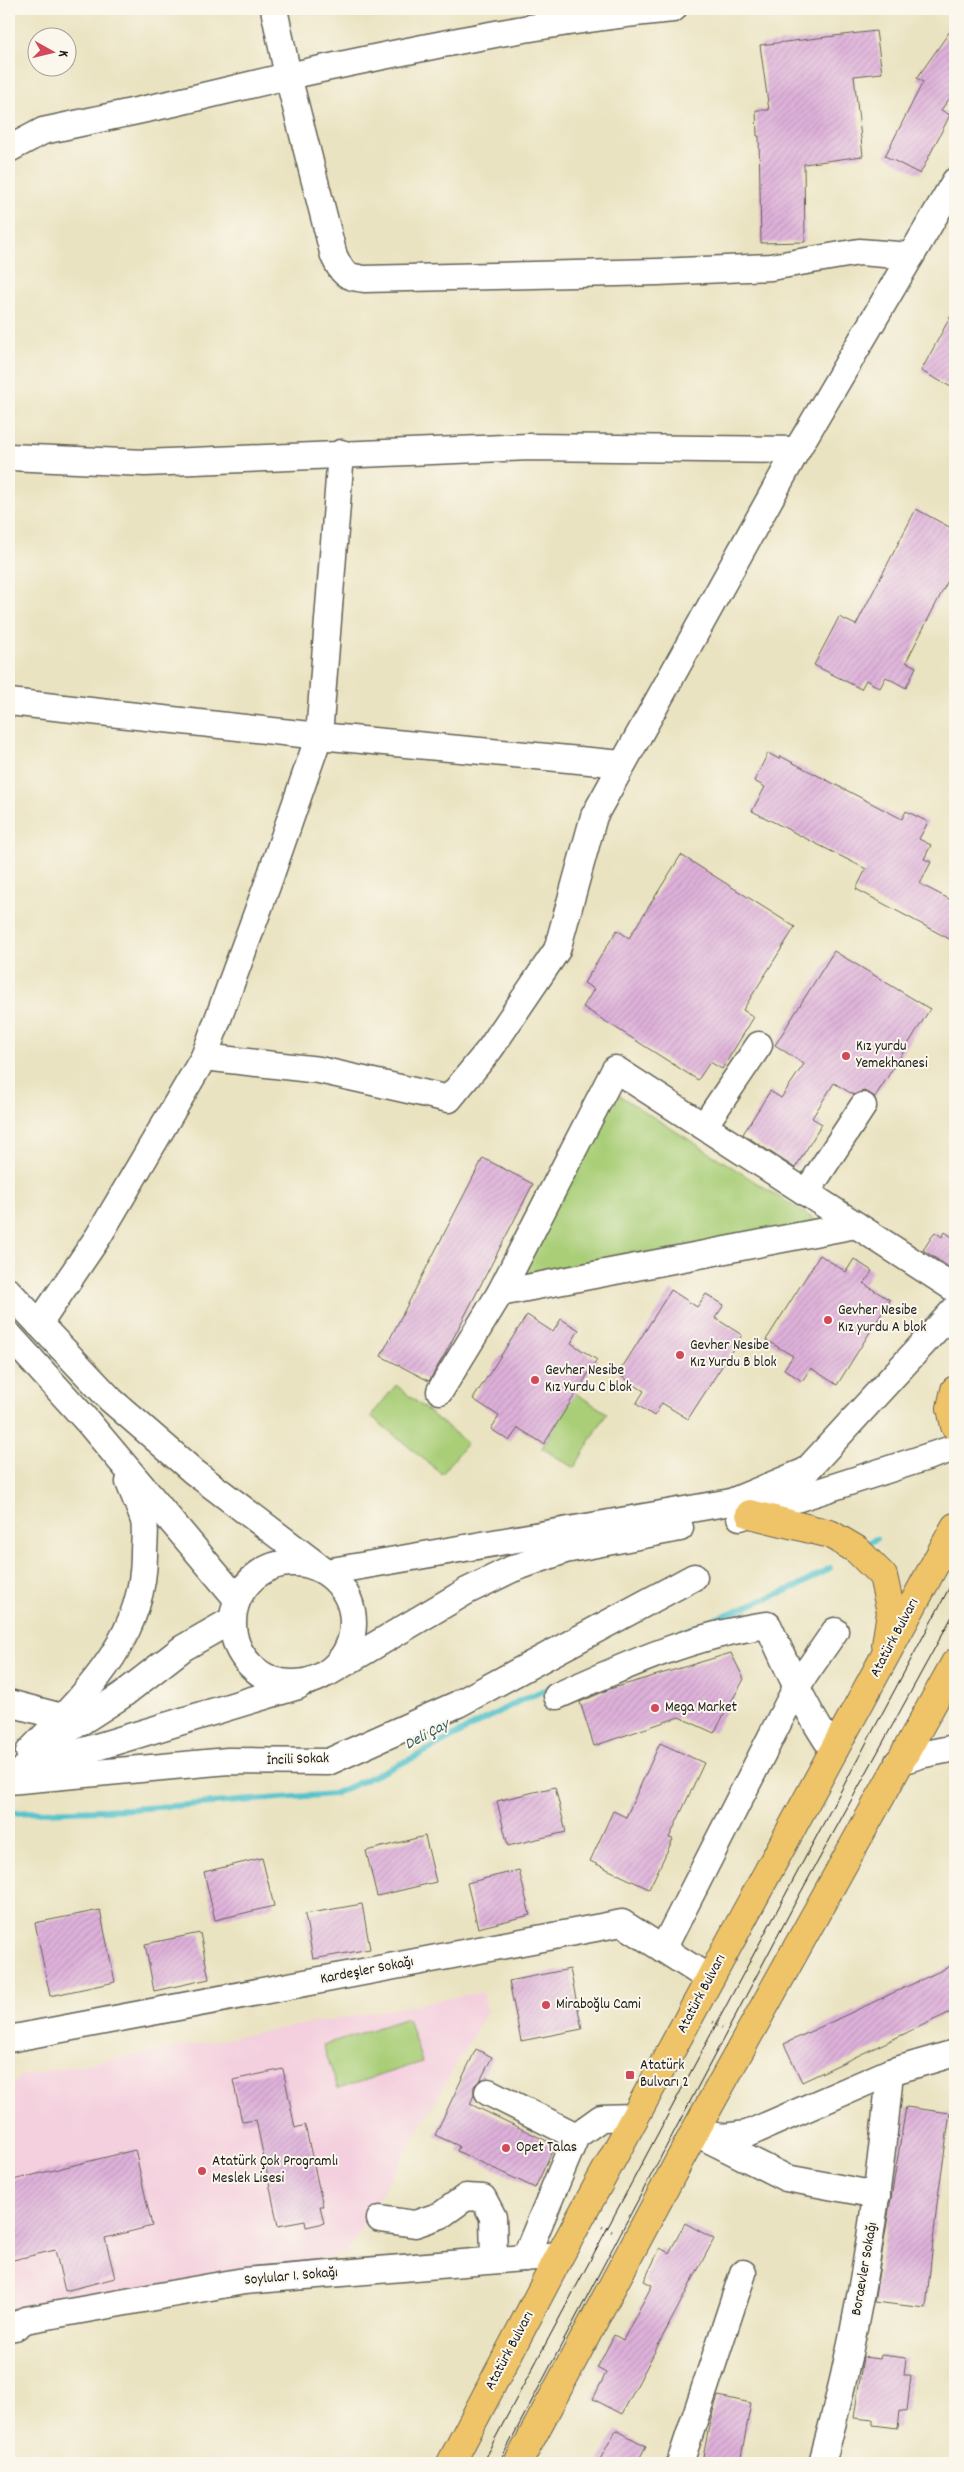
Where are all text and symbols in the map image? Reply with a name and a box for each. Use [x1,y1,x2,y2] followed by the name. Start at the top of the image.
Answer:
[28,28,78,78] north arrow
[52,49,73,59] text: K
[856,1036,928,1075] place label: Kız yurdu Yemekhanesi
[840,1050,852,1062] marker: Kız yurdu Yemekhanesi
[838,1300,926,1339] place label: Gevher Nesibe Kız yurdu A blok
[822,1314,834,1326] marker: Gevher Nesibe Kız yurdu A blok
[690,1335,777,1374] place label: Gevher Nesibe Kız Yurdu B blok
[674,1349,686,1361] marker: Gevher Nesibe Kız Yurdu B blok
[545,1360,632,1399] place label: Gevher Nesibe Kız Yurdu C blok
[529,1374,541,1386] marker: Gevher Nesibe Kız Yurdu C blok
[865,1594,925,1681] street label: Atatürk Bulvarı
[665,1697,738,1719] place label: Mega Market
[649,1702,661,1714] marker: Mega Market
[401,1713,455,1756] water label: Deli Çay
[266,1748,330,1772] street label: İncili Sokak
[672,1950,732,2037] street label: Atatürk Bulvarı
[318,1951,416,1991] street label: Kardeşler Sokağı
[556,1994,641,2016] place label: Miraboğlu Cami
[540,1999,552,2011] marker: Miraboğlu Cami
[640,2055,689,2094] place label: Atatürk Bulvarı 2
[624,2069,636,2081] marker: Atatürk Bulvarı 2
[516,2137,577,2159] place label: Opet Talas
[500,2142,512,2154] marker: Opet Talas
[212,2151,338,2190] place label: Atatürk Çok Programlı Meslek Lisesi
[196,2165,208,2177] marker: Atatürk Çok Programlı Meslek Lisesi
[846,2220,884,2317] street label: Boraevler Sokağı
[243,2262,339,2292] street label: Soylular 1. Sokağı
[480,2307,540,2394] street label: Atatürk Bulvarı

